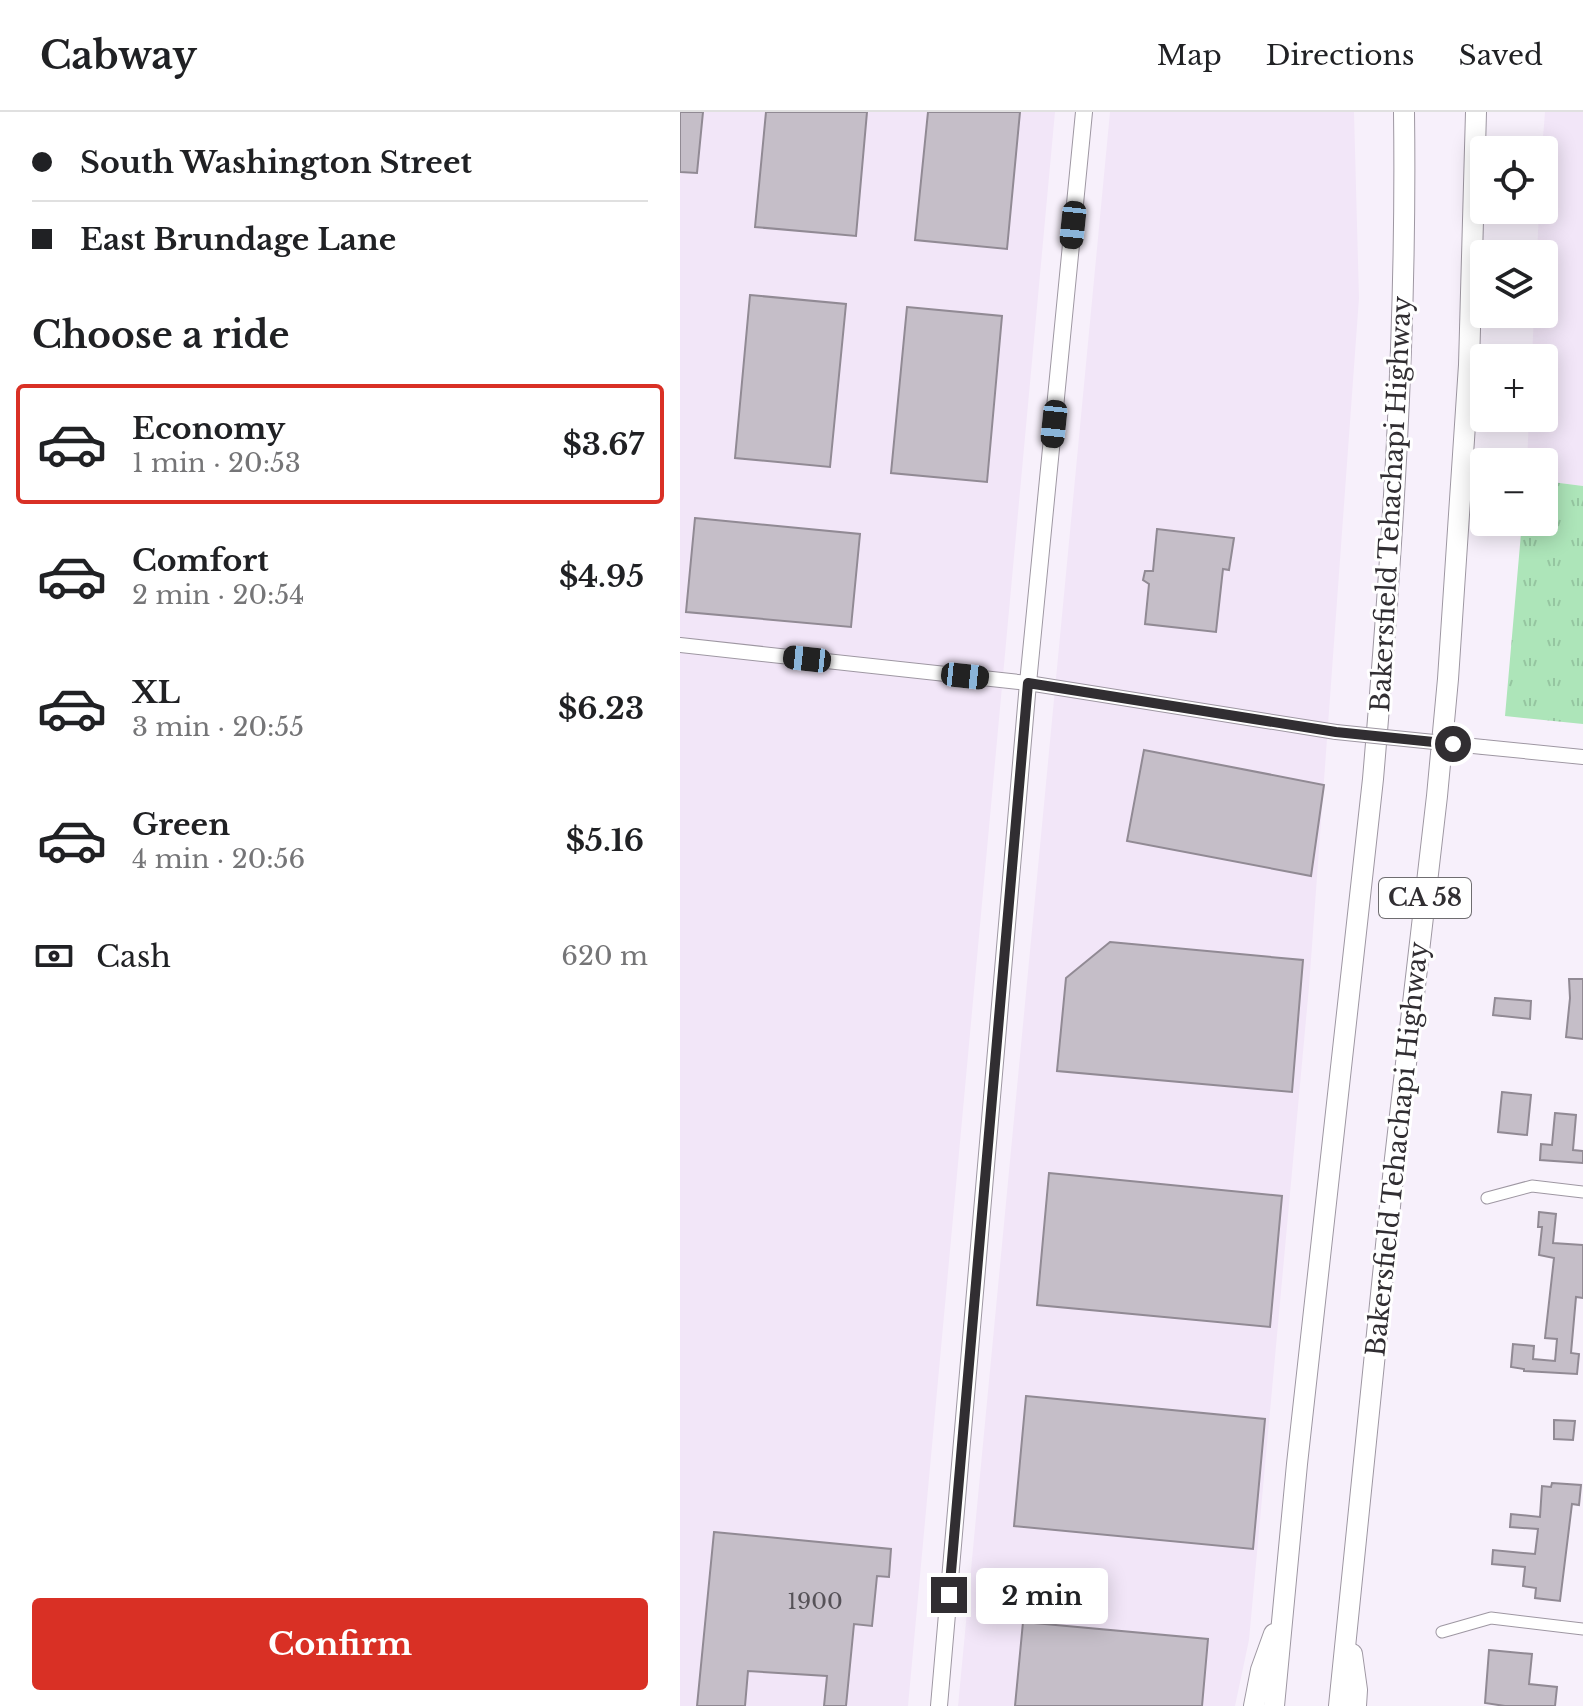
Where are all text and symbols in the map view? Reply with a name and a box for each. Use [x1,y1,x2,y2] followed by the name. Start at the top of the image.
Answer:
[40,32,197,79] text: Cabway
[1157,38,1222,73] text: Map
[1266,38,1415,73] text: Directions
[1459,38,1543,73] text: Saved
[1470,136,1558,536] map controls
[1470,136,1558,224] button: locate
[80,144,472,181] text: South Washington Street
[1059,200,1087,250] car
[80,221,396,258] text: East Brundage Lane
[1470,240,1558,328] button: layers
[1364,295,1418,713] street label: Bakersfield Tehachapi Highway
[32,313,289,358] text: Choose a ride
[1470,344,1558,432] button: +
[1040,399,1068,449] car
[36,408,108,480] icon: car
[132,410,285,447] text: Economy
[562,426,644,463] text: $3.67
[132,447,301,479] text: 1 min · 20:53
[1470,448,1558,536] button: −
[36,540,108,612] icon: car
[132,542,269,579] text: Comfort
[559,558,644,595] text: $4.95
[132,579,304,611] text: 2 min · 20:54
[782,645,832,673] car
[940,662,990,690] car
[36,672,108,744] icon: car
[132,674,180,711] text: XL
[558,690,644,727] text: $6.23
[132,711,304,743] text: 3 min · 20:55
[1435,726,1471,762] route start
[36,804,108,876] icon: car
[132,806,230,843] text: Green
[566,822,644,859] text: $5.16
[132,843,305,875] text: 4 min · 20:56
[1379,878,1471,918] road number: CA 58
[32,934,76,978] icon: cash
[96,938,171,975] text: Cash
[561,940,648,972] text: 620 m
[1359,940,1435,1358] street label: Bakersfield Tehachapi Highway
[977,1567,1109,1623] callout: 2 min
[931,1577,967,1613] route end
[1002,1580,1082,1612] text: 2 min
[787,1588,843,1615] house number: 1900
[32,1598,648,1690] button: Confirm

